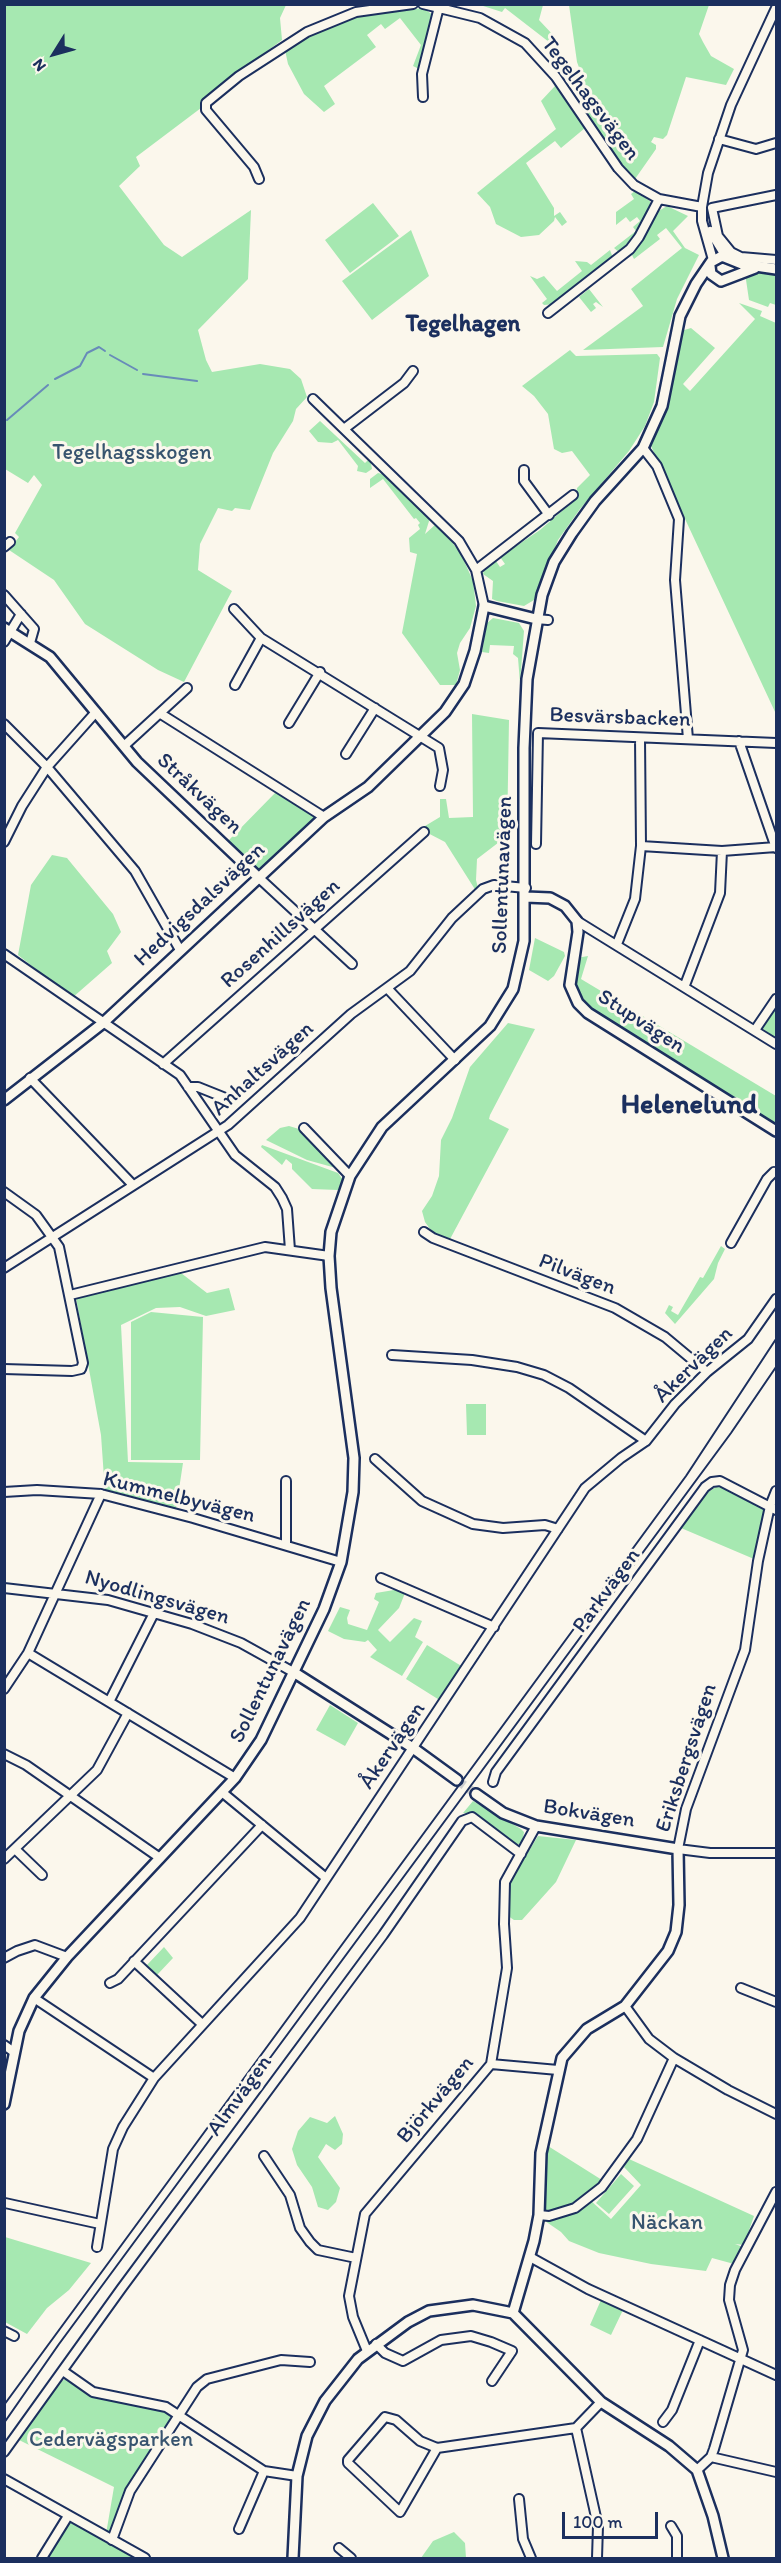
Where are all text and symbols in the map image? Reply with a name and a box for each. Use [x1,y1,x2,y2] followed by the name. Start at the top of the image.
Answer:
[24,24,84,84] north arrow
[535,32,645,166] street label: Tegelhagsvägen
[28,55,50,75] text: N
[406,311,520,339] district label: Tegelhagen
[52,440,212,466] park label: Tegelhagsskogen
[549,702,691,734] street label: Besvärsbacken
[151,748,247,840] street label: Stråkvägen
[487,796,519,954] street label: Sollentunavägen
[129,837,271,973] street label: Hedvigsdalsvägen
[216,873,346,995] street label: Rosenhillsvägen
[592,984,690,1060] street label: Stupvägen
[206,1016,320,1122] street label: Anhaltsvägen
[621,1089,757,1123] district label: Helenelund
[535,1248,619,1302] street label: Pilvägen
[649,1321,739,1409] street label: Åkervägen
[100,1466,258,1530] street label: Kummelbyvägen
[567,1543,647,1639] street label: Parkvägen
[82,1565,232,1631] street label: Nyodlingsvägen
[225,1594,317,1748] street label: Sollentunavägen
[651,1680,723,1836] street label: Eriksbergsvägen
[354,1698,432,1794] street label: Åkervägen
[541,1794,637,1834] street label: Bokvägen
[202,2051,278,2141] street label: Almvägen
[392,2051,480,2149] street label: Björkvägen
[631,2210,703,2236] park label: Näckan
[29,2427,193,2453] park label: Cedervägsparken
[565,2500,661,2538] scale bar
[573,2511,623,2533] text: 100 m

